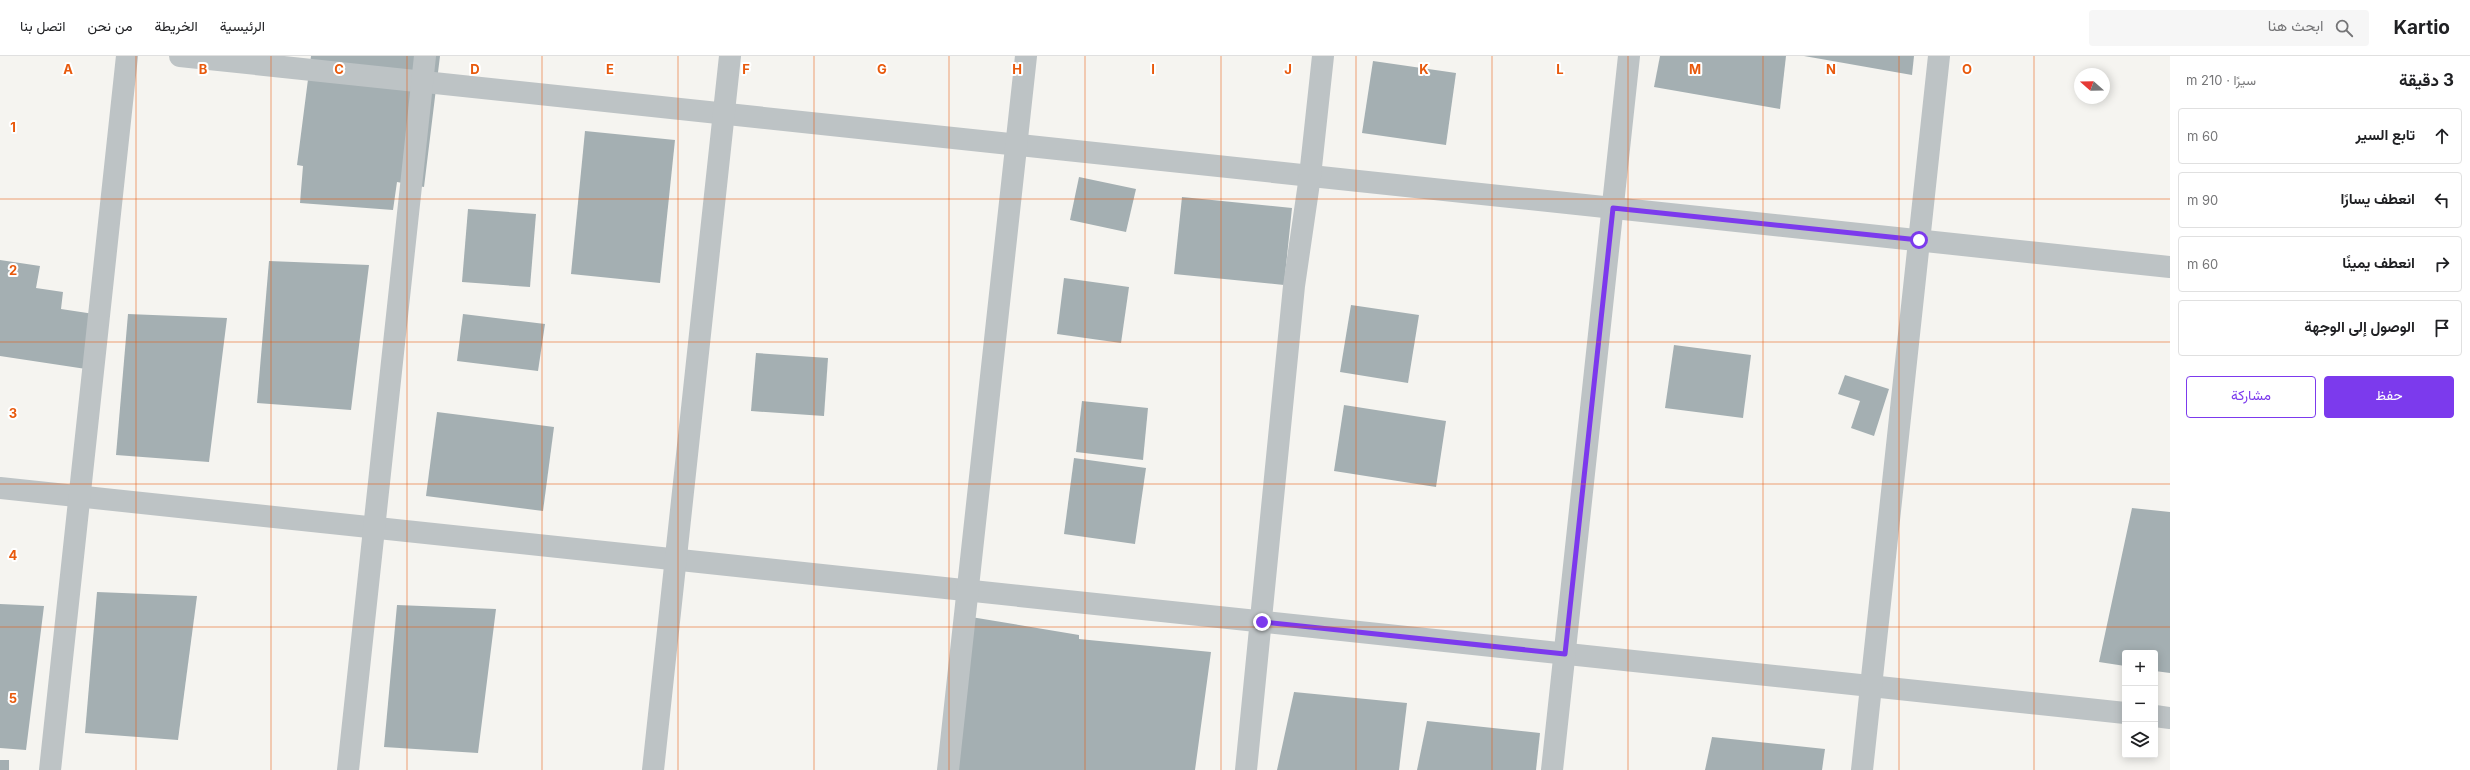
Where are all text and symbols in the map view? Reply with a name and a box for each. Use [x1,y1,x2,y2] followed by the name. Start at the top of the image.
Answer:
[2089,10,2369,46] search box
[2268,16,2323,35] text: ابحث هنا
[2393,16,2450,39] text: Kartio
[20,17,65,34] text: اتصل بنا
[87,17,133,34] text: من نحن
[155,17,198,34] text: الخريطة
[220,17,265,34] text: الرئيسية
[2333,17,2355,39] icon: search
[63,61,73,77] text: A
[199,61,208,77] text: B
[334,61,344,77] text: C
[470,61,480,77] text: D
[606,61,614,77] text: E
[742,61,750,77] text: F
[877,61,887,77] text: G
[1012,61,1022,77] text: H
[1151,61,1155,77] text: I
[1284,61,1292,77] text: J
[1419,61,1429,77] text: K
[1556,61,1564,77] text: L
[1689,61,1701,77] text: M
[1826,61,1836,77] text: N
[1962,61,1972,77] text: O
[2074,68,2110,104] north arrow
[2399,70,2454,90] text: 3 دقيقة
[2186,72,2256,88] text: سيرًا · 210 m
[10,119,16,135] text: 1
[2356,125,2415,144] text: تابع السير
[2431,125,2453,147] icon: ahead
[2187,128,2218,144] text: 60 m
[2340,189,2415,208] text: انعطف يسارًا
[2431,189,2453,211] icon: left
[2187,192,2218,208] text: 90 m
[1910,231,1928,249] route start
[2342,253,2415,272] text: انعطف يمينًا
[2431,253,2453,275] icon: right
[2187,256,2218,272] text: 60 m
[9,262,17,278] text: 2
[2304,317,2415,336] text: الوصول إلى الوجهة
[2431,317,2453,339] icon: arrive
[2186,376,2316,418] button: مشاركة
[2324,376,2454,418] button: حفظ
[9,405,17,421] text: 3
[9,547,18,563] text: 4
[1253,613,1271,631] route end
[2122,650,2158,758] map controls
[2122,650,2158,686] button: +
[2122,686,2158,722] button: −
[9,690,17,706] text: 5
[2122,722,2158,758] button: layers

